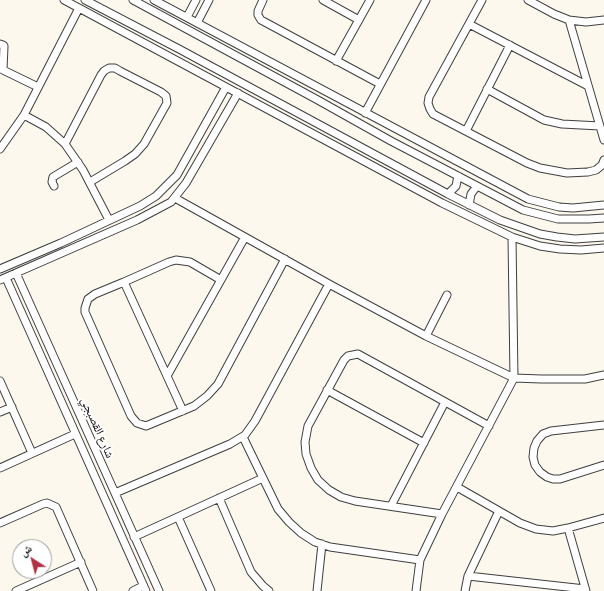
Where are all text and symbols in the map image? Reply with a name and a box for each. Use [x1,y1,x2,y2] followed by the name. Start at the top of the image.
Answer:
[77,395,117,461] street label: شارع القصبجي
[12,539,52,579] north arrow
[17,542,34,558] text: ش

